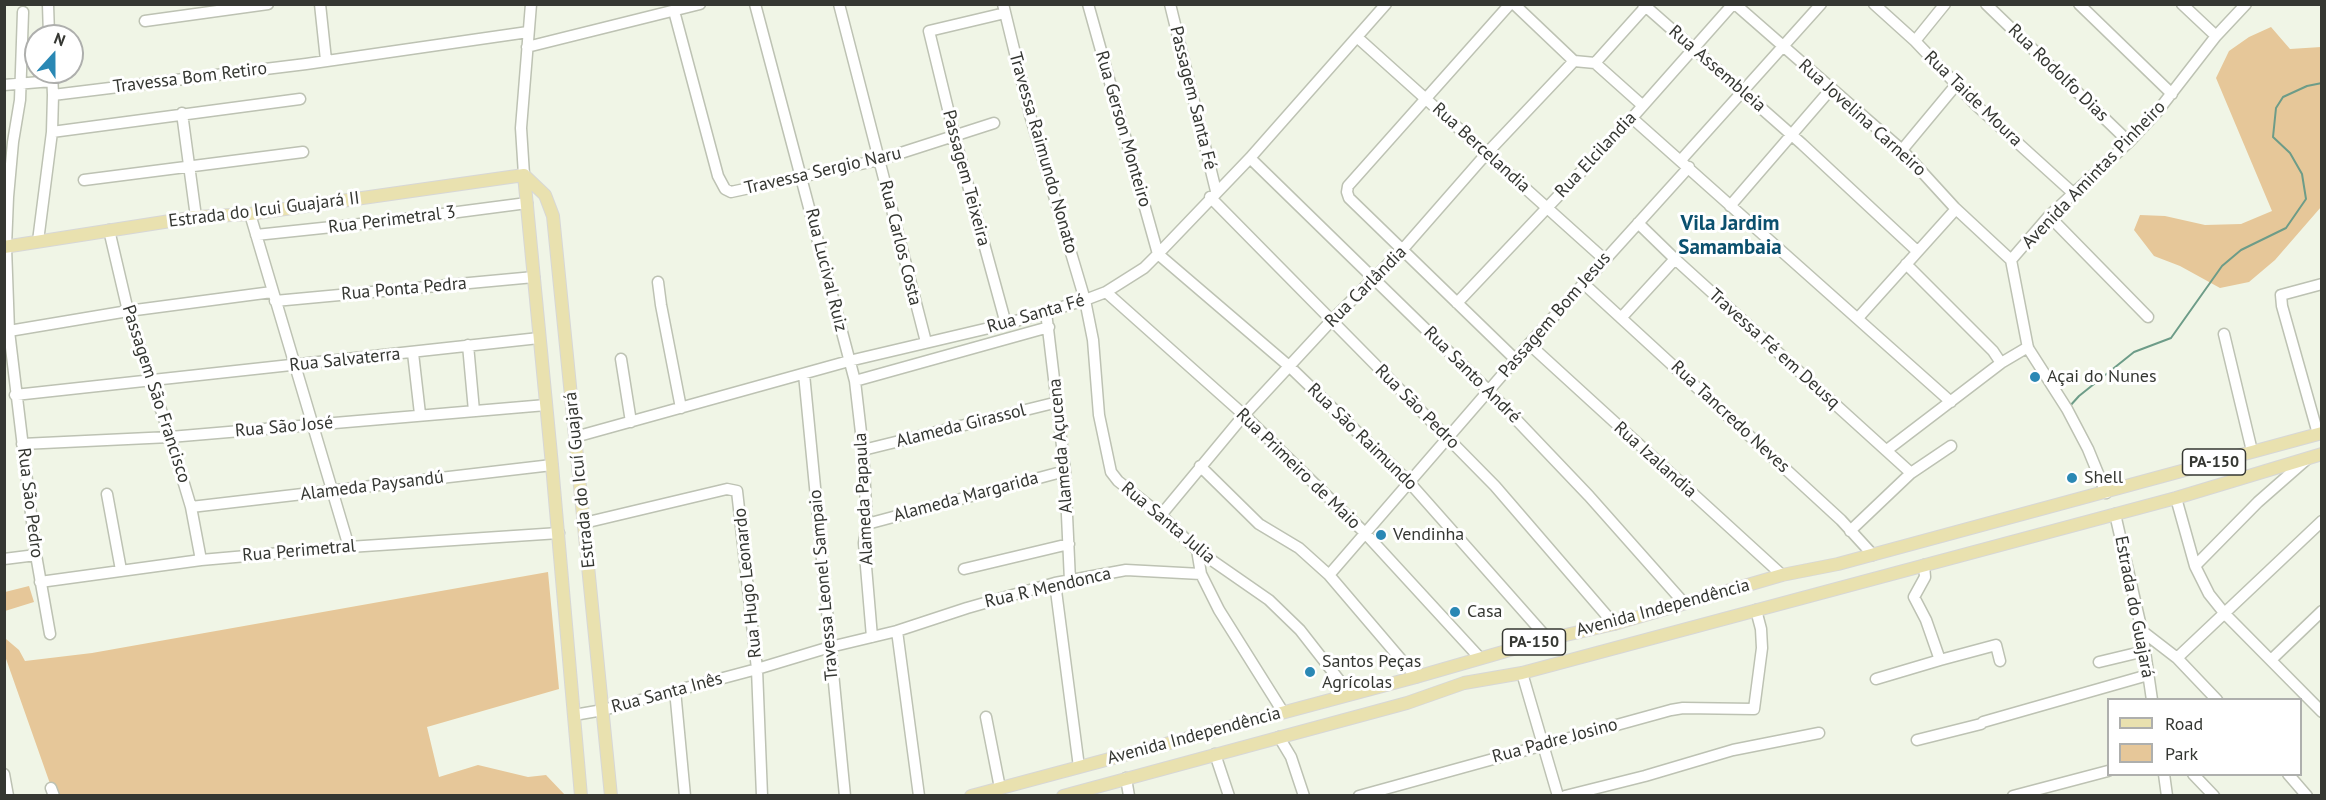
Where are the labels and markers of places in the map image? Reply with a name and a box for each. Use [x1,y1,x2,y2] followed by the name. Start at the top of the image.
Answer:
[2047,366,2156,388] place label: Açai do Nunes
[2028,370,2042,384] marker: Açai do Nunes
[2084,467,2123,489] place label: Shell
[2065,471,2079,485] marker: Shell
[1393,524,1464,546] place label: Vendinha
[1374,528,1388,542] marker: Vendinha
[1467,601,1502,623] place label: Casa
[1448,605,1462,619] marker: Casa
[1322,651,1421,694] place label: Santos Peças Agrícolas
[1303,665,1317,679] marker: Santos Peças Agrícolas

